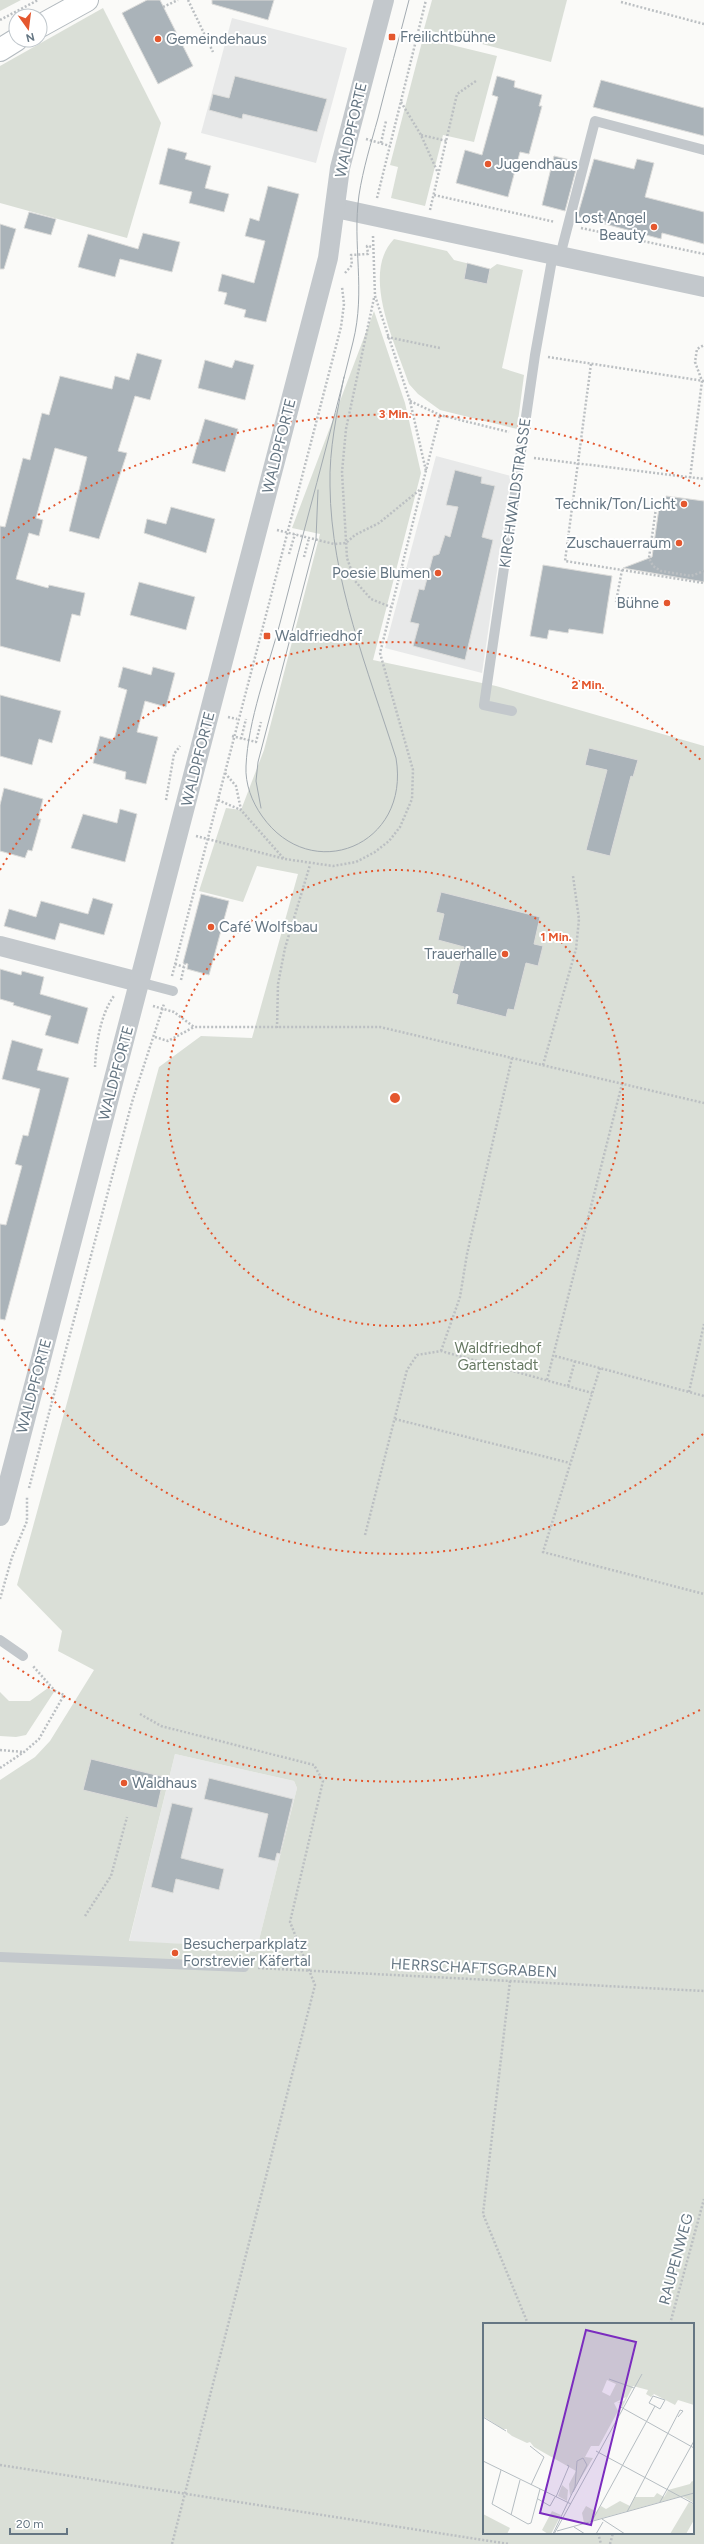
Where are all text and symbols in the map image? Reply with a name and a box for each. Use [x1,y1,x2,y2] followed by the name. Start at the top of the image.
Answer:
[8,8,48,48] north arrow
[400,28,496,46] place label: Freilichtbühne
[25,30,36,45] text: N
[166,30,267,48] place label: Gemeindehaus
[387,32,397,42] marker: Freilichtbühne
[153,34,163,44] marker: Gemeindehaus
[331,81,371,179] street label: WALDPFORTE
[496,155,578,173] place label: Jugendhaus
[483,159,493,169] marker: Jugendhaus
[574,209,646,244] place label: Lost Angel Beauty
[649,222,659,232] marker: Lost Angel Beauty
[259,397,299,495] street label: WALDPFORTE
[379,407,411,421] text: 3 Min.
[496,417,534,569] street label: KIRCHWALDSTRASSE
[555,495,676,513] place label: Technik/Ton/Licht
[679,499,689,509] marker: Technik/Ton/Licht
[566,534,671,552] place label: Zuschauerraum
[674,538,684,548] marker: Zuschauerraum
[332,564,430,582] place label: Poesie Blumen
[433,568,443,578] marker: Poesie Blumen
[617,594,659,612] place label: Bühne
[662,598,672,608] marker: Bühne
[275,627,363,645] place label: Waldfriedhof
[262,631,272,641] marker: Waldfriedhof
[571,678,605,692] text: 2 Min.
[178,710,218,808] street label: WALDPFORTE
[219,918,318,936] place label: Café Wolfsbau
[206,922,216,932] marker: Café Wolfsbau
[540,930,572,944] text: 1 Min.
[424,945,497,963] place label: Trauerhalle
[500,949,510,959] marker: Trauerhalle
[95,1024,137,1122] street label: WALDPFORTE
[388,1091,402,1105] centre of rings
[13,1337,55,1435] street label: WALDPFORTE
[454,1339,542,1374] park label: Waldfriedhof Gartenstadt
[132,1774,197,1792] place label: Waldhaus
[119,1778,129,1788] marker: Waldhaus
[183,1935,311,1970] place label: Besucherparkplatz Forstrevier Käfertal
[170,1948,180,1958] marker: Besucherparkplatz Forstrevier Käfertal
[390,1955,558,1981] street label: HERRSCHAFTSGRABEN
[655,2211,697,2307] street label: RAUPENWEG
[483,2323,694,2534] inset map
[10,2510,67,2536] scale bar
[16,2517,44,2531] text: 20 m

